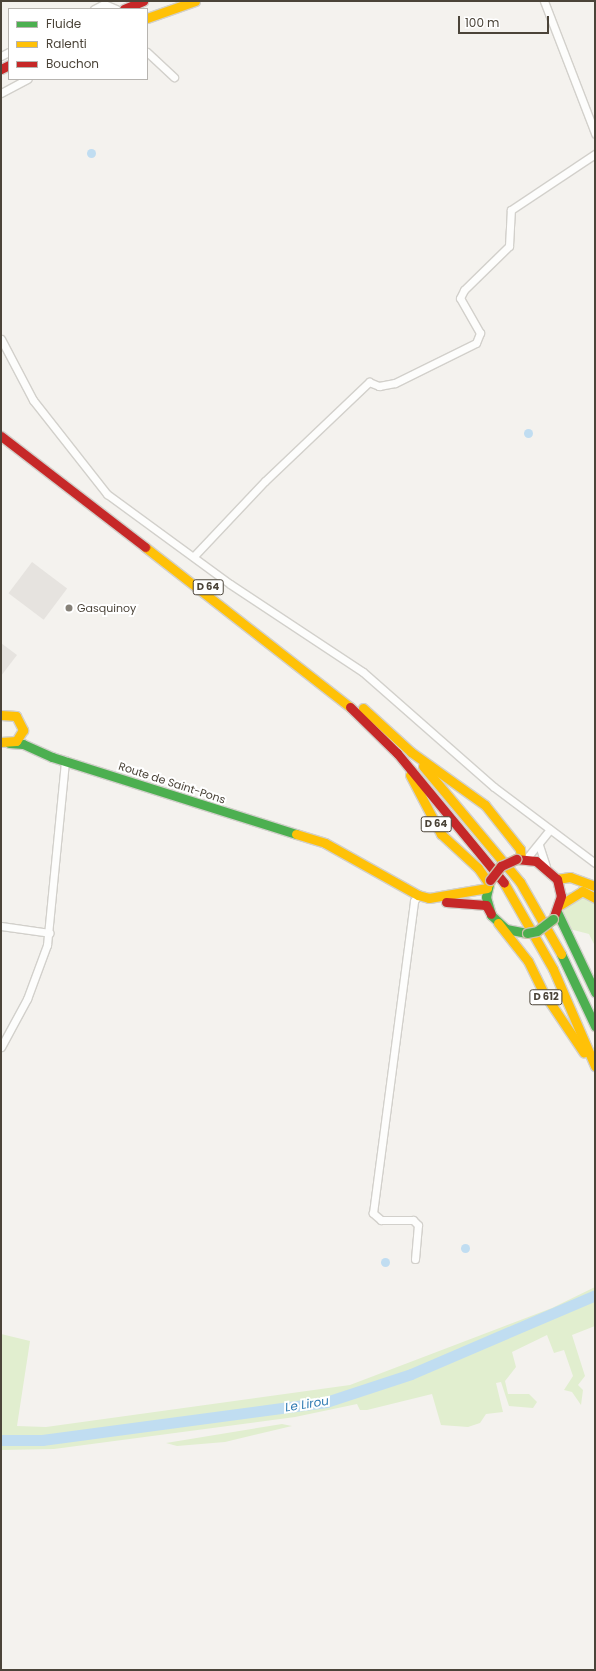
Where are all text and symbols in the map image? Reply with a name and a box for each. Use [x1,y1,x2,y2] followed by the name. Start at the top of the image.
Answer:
[8,8,148,80] legend
[460,8,551,34] scale bar
[465,14,499,31] text: 100 m
[46,15,81,32] text: Fluide
[46,35,87,52] text: Ralenti
[46,55,99,72] text: Bouchon
[192,579,224,595] road number: D 64
[77,601,136,615] place label: Gasquinoy
[64,603,74,613] marker: Gasquinoy
[117,759,227,807] street label: Route de Saint-Pons
[420,816,452,832] road number: D 64
[529,989,563,1005] road number: D 612
[284,1393,330,1415] water label: Le Lirou

